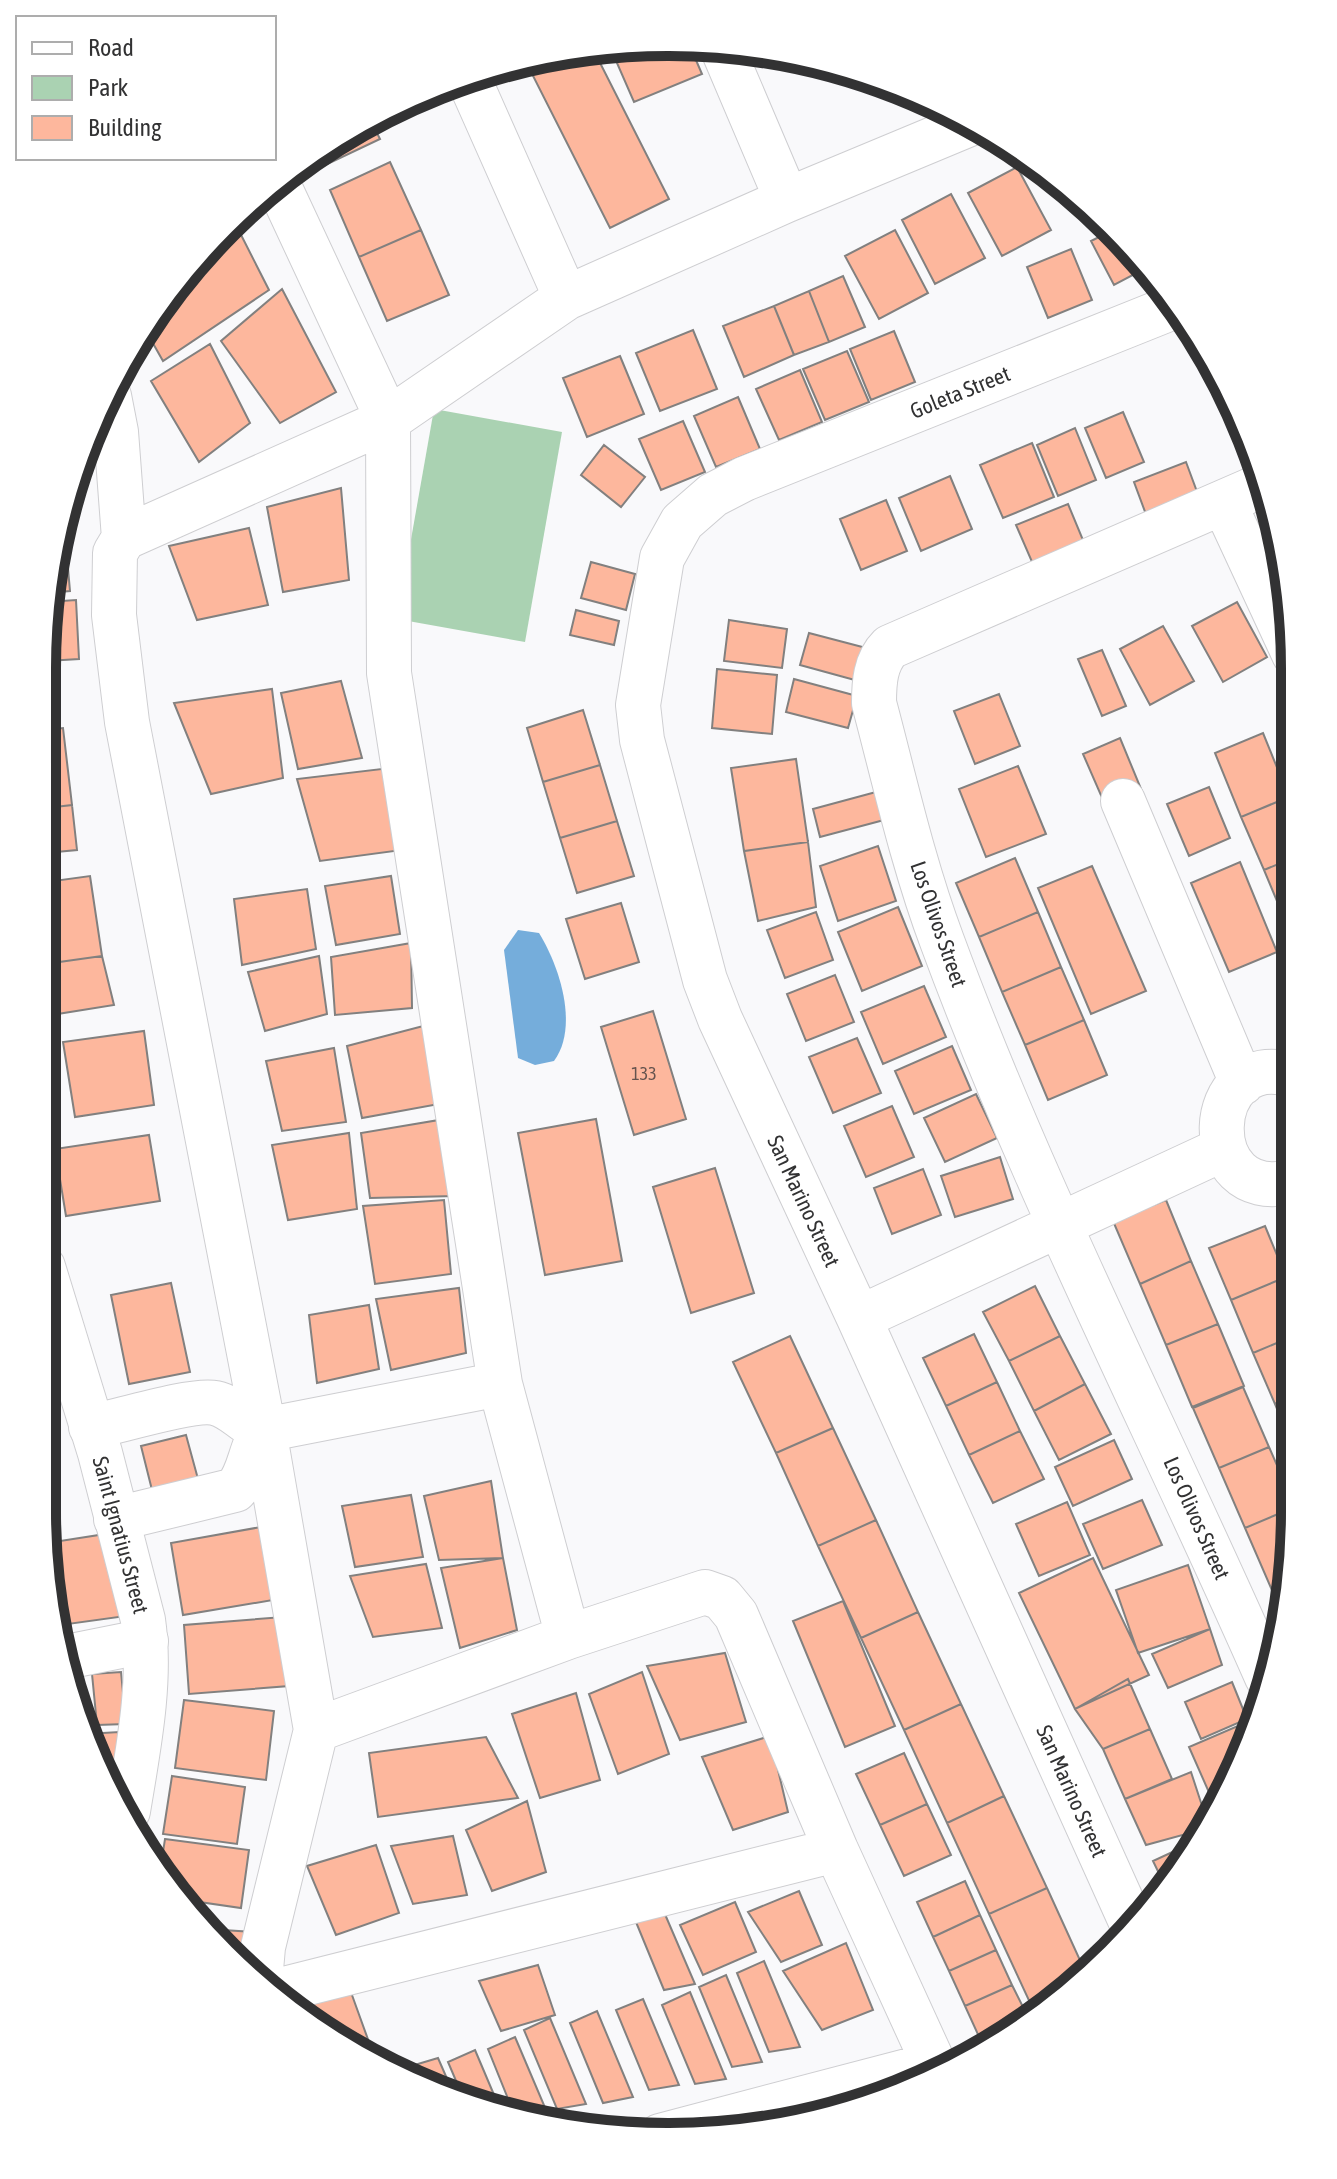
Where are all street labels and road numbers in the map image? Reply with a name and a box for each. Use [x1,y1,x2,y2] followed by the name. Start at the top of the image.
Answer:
[906,360,1014,424] street label: Goleta Street
[905,858,973,990] street label: Los Olivos Street
[762,1131,846,1271] street label: San Marino Street
[1158,1453,1236,1583] street label: Los Olivos Street
[88,1454,154,1616] street label: Saint Ignatius Street
[1031,1721,1113,1861] street label: San Marino Street

